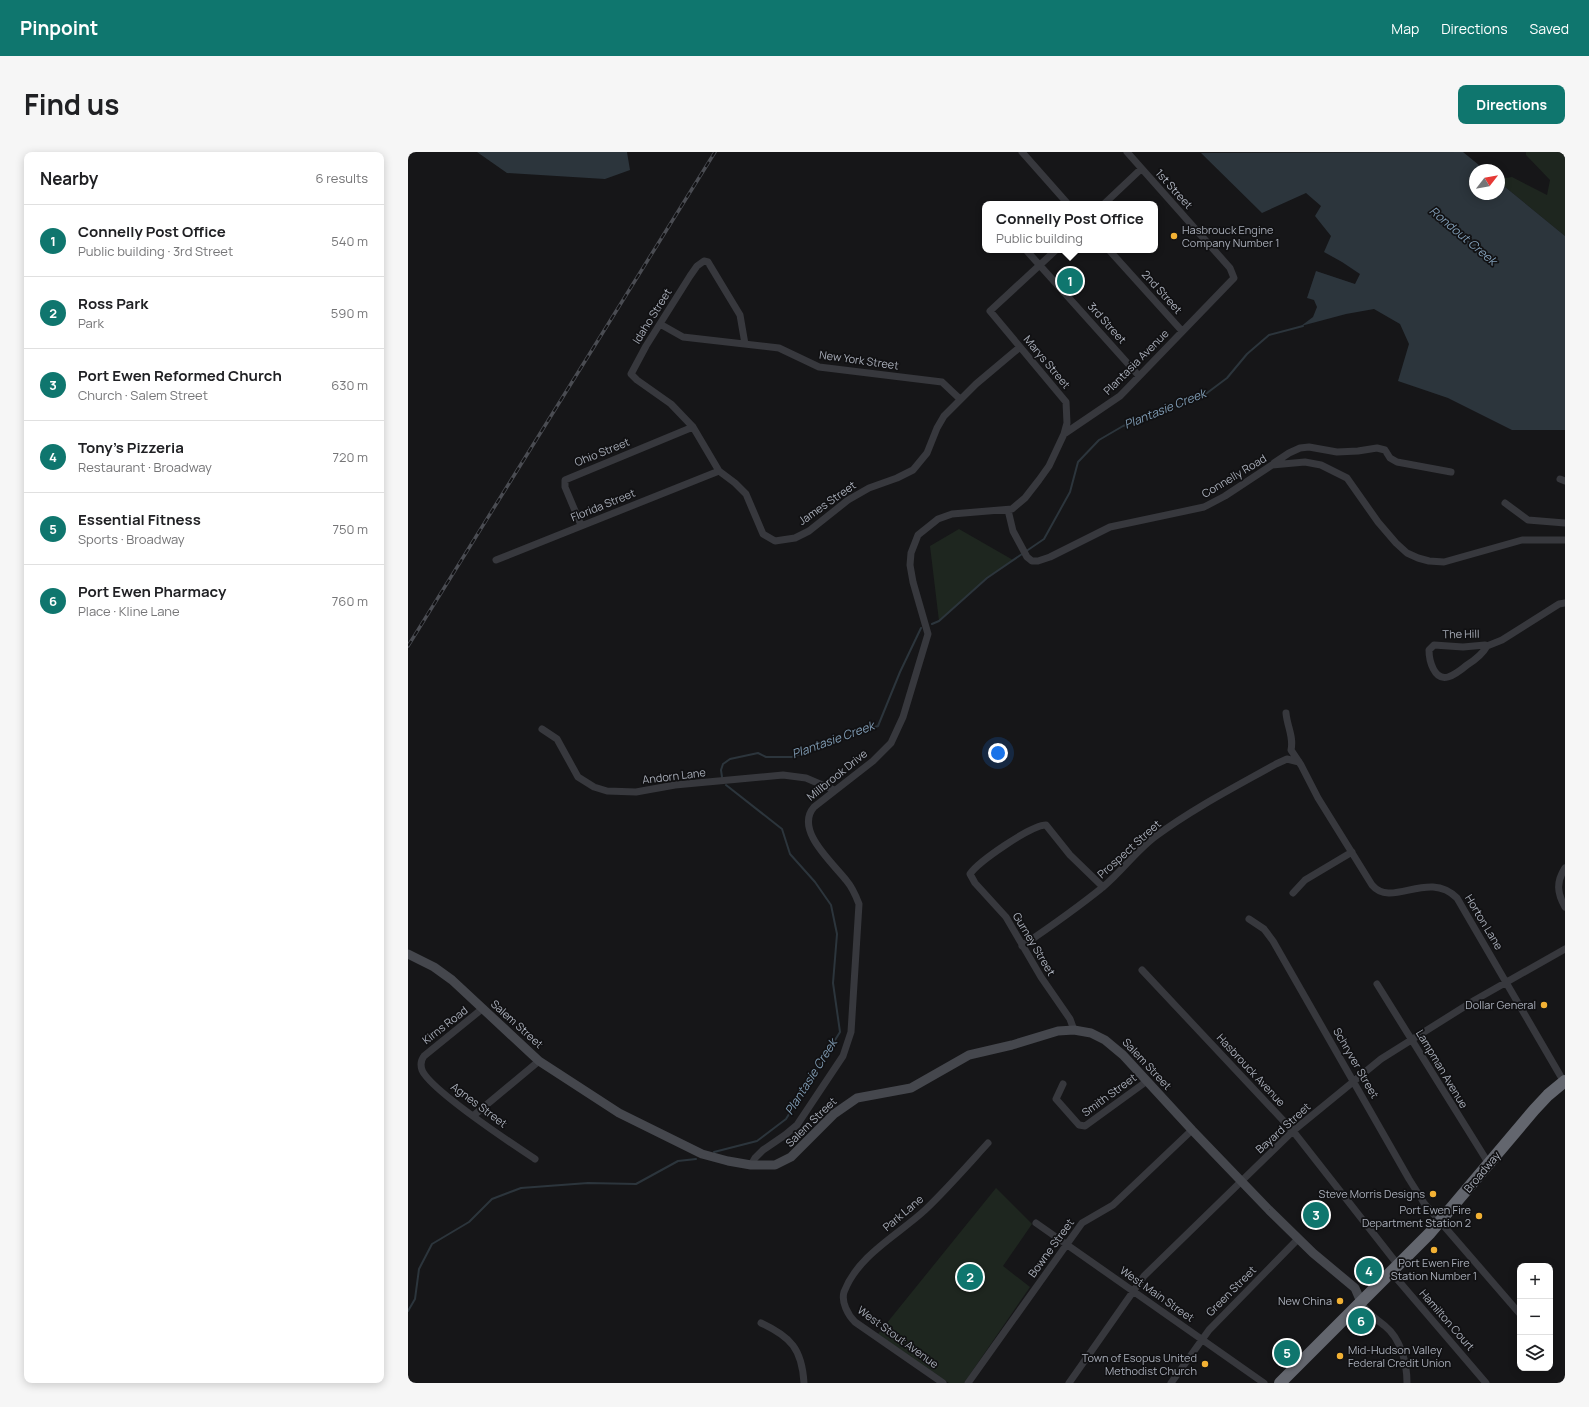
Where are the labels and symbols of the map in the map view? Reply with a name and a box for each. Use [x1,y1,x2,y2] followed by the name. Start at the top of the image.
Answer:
[1469,164,1505,200] north arrow
[1152,165,1196,212] street label: 1st Street
[1426,202,1502,270] water label: Rondout Creek
[1182,222,1279,250] place label: Hasbrouck Engine Company Number 1
[1169,231,1179,241] marker: Hasbrouck Engine Company Number 1
[1057,266,1083,296] pin: 1
[1139,267,1186,317] street label: 2nd Street
[629,285,675,346] street label: Idaho Street
[1085,299,1130,347] street label: 3rd Street
[1100,325,1172,398] street label: Plantasia Avenue
[1021,332,1074,392] street label: Marys Street
[818,347,900,373] street label: New York Street
[1121,384,1210,433] water label: Plantasie Creek
[572,434,632,469] street label: Ohio Street
[1199,450,1269,501] street label: Connelly Road
[795,477,859,528] street label: James Street
[568,485,637,524] street label: Florida Street
[1442,626,1480,641] street label: The Hill
[789,716,878,762] water label: Plantasie Creek
[988,743,1008,763] your location
[803,745,870,804] street label: Millbrook Drive
[641,764,707,787] street label: Andorn Lane
[1094,816,1164,881] street label: Prospect Street
[1462,891,1507,953] street label: Horton Lane
[1010,909,1059,978] street label: Gurney Street
[488,996,547,1051] street label: Salem Street
[1465,997,1536,1012] place label: Dollar General
[1539,1000,1549,1010] marker: Dollar General
[419,1002,470,1047] street label: Kirns Road
[1330,1025,1383,1101] street label: Schryver Street
[1413,1027,1472,1111] street label: Lampman Avenue
[1214,1030,1289,1110] street label: Hasbrouck Avenue
[780,1034,842,1118] water label: Plantasie Creek
[1120,1035,1175,1093] street label: Salem Street
[1078,1070,1139,1120] street label: Smith Street
[448,1079,510,1131] street label: Agnes Street
[782,1093,839,1150] street label: Salem Street
[1252,1099,1313,1156] street label: Bayard Street
[1460,1148,1503,1195] street label: Broadway
[1319,1186,1425,1201] place label: Steve Morris Designs
[1428,1189,1438,1199] marker: Steve Morris Designs
[879,1191,927,1234] street label: Park Lane
[1303,1200,1329,1230] pin: 3
[1362,1202,1472,1230] place label: Port Ewen Fire Department Station 2
[1474,1211,1484,1221] marker: Port Ewen Fire Department Station 2
[1024,1215,1077,1280] street label: Bowne Street
[1429,1245,1439,1255] marker: Port Ewen Fire Station Number 1
[1391,1255,1477,1283] place label: Port Ewen Fire Station Number 1
[1356,1256,1382,1286] pin: 4
[957,1262,983,1292] pin: 2
[1117,1262,1197,1325] street label: West Main Street
[1202,1262,1259,1319] street label: Green Street
[1417,1286,1478,1354] street label: Hamilton Court
[1278,1293,1332,1308] place label: New China
[1335,1296,1345,1306] marker: New China
[855,1302,942,1371] street label: West Stout Avenue
[1348,1306,1374,1336] pin: 6
[1274,1338,1300,1368] pin: 5
[1348,1342,1451,1370] place label: Mid-Hudson Valley Federal Credit Union
[1082,1350,1197,1378] place label: Town of Esopus United Methodist Church
[1335,1351,1345,1361] marker: Mid-Hudson Valley Federal Credit Union
[1200,1359,1210,1369] marker: Town of Esopus United Methodist Church

